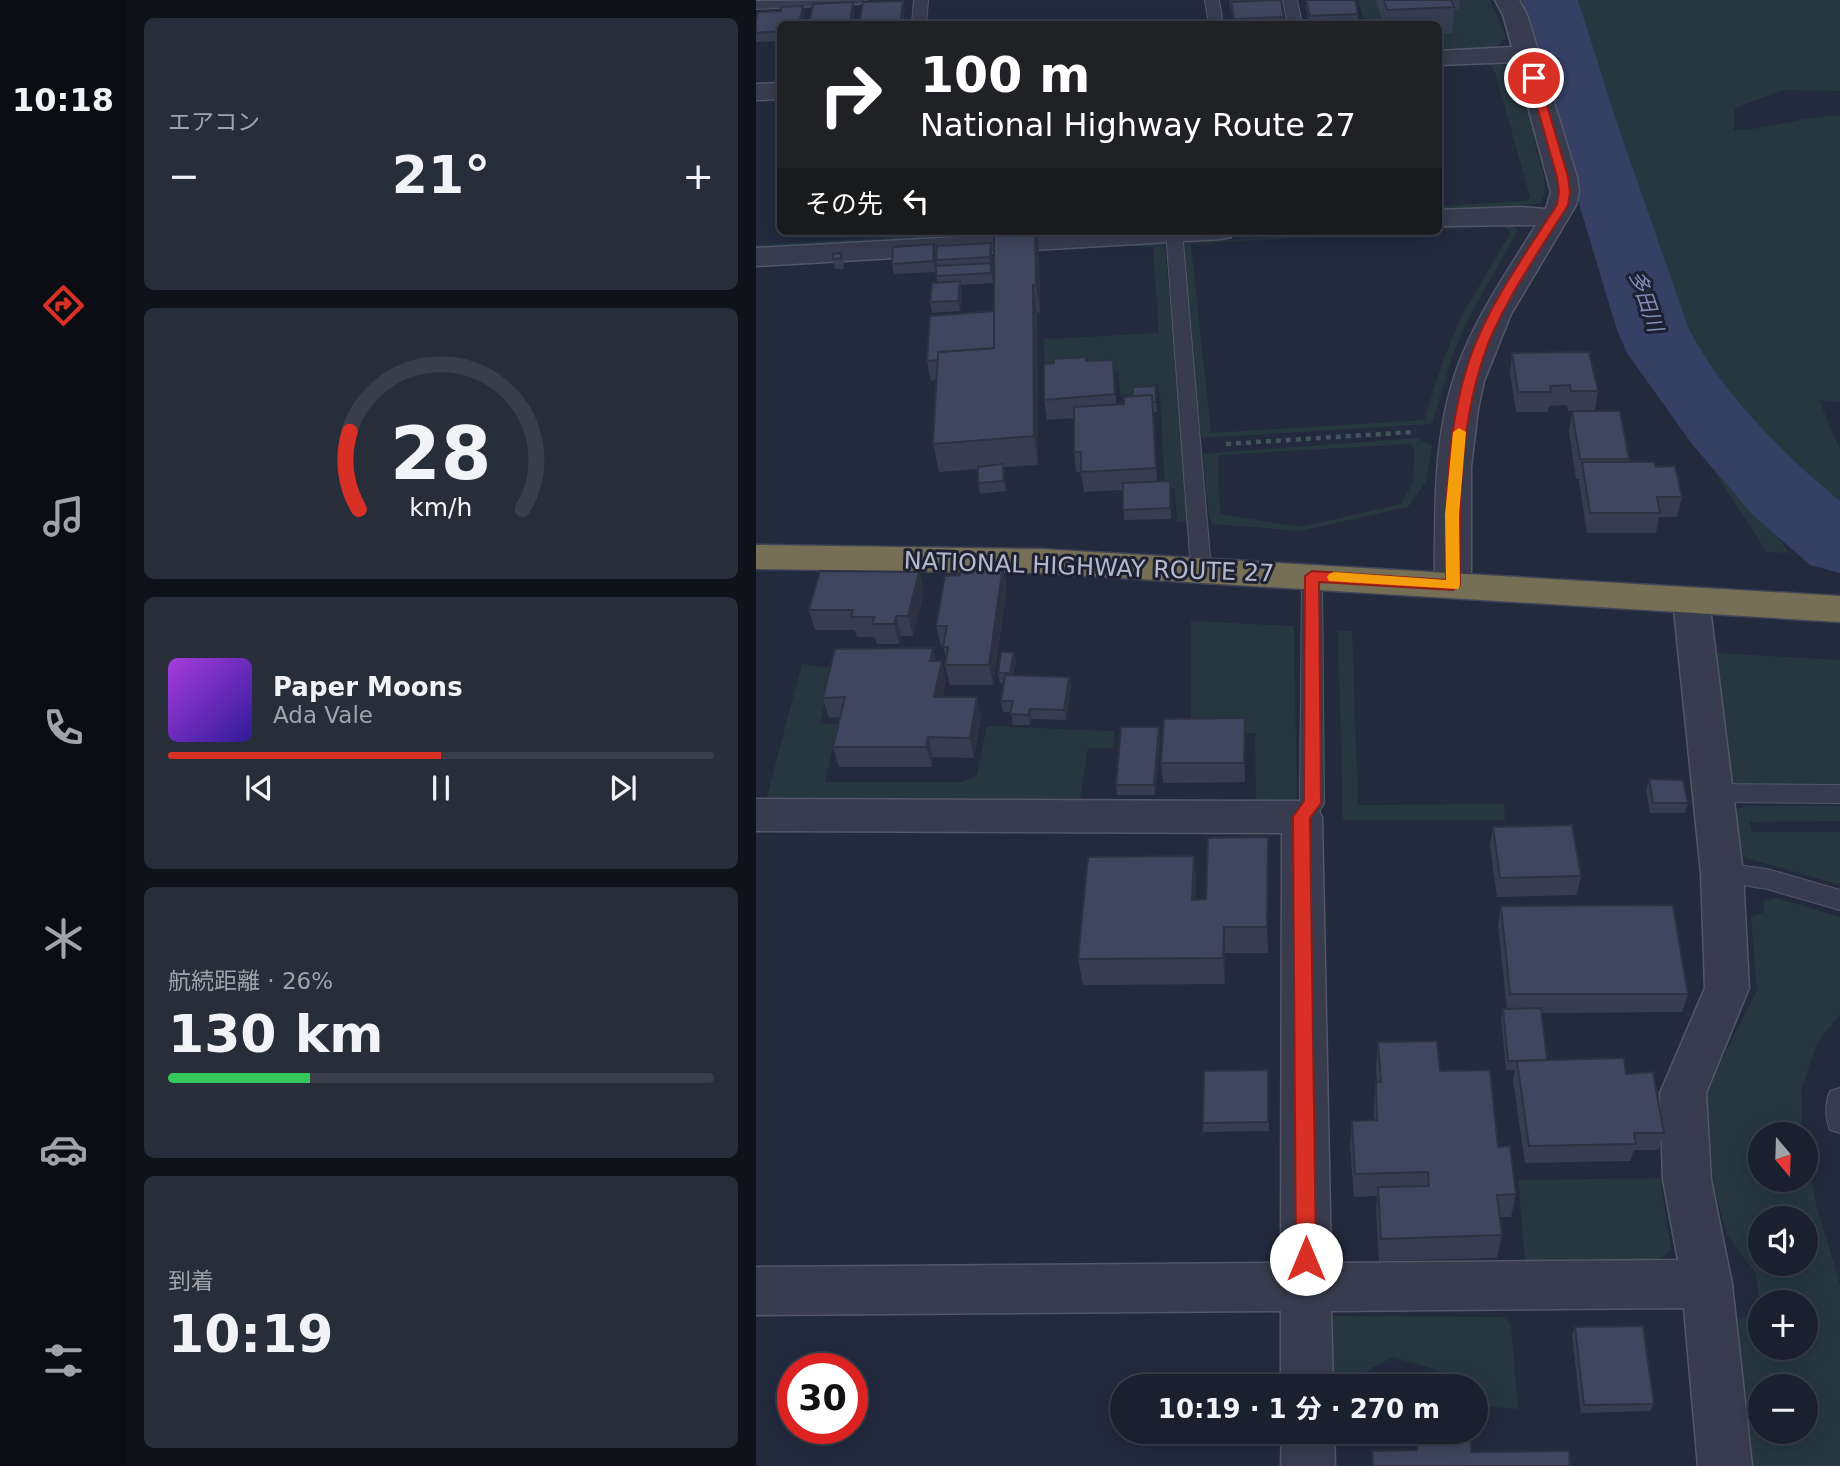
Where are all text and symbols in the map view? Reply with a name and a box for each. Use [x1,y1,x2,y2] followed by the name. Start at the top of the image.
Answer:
[920,47,1090,104] text: 100 m
[1504,48,1564,108] pin
[805,49,896,140] icon: right
[1515,59,1553,97] icon: arrive
[12,81,114,119] text: 10:18
[920,106,1356,144] text: National Highway Route 27
[168,109,260,135] text: エアコン
[392,145,490,205] text: 21°
[168,154,200,198] text: −
[682,154,714,198] text: +
[897,182,935,220] icon: left
[805,189,883,219] text: その先
[1624,267,1668,337] water label: 多田川
[39,281,88,330] icon: directions
[390,412,492,497] text: 28
[39,492,88,541] icon: music
[409,493,473,522] text: km/h
[903,547,1275,587] street label: NATIONAL HIGHWAY ROUTE 27
[273,672,463,702] text: Paper Moons
[273,702,373,728] text: Ada Vale
[39,703,88,752] icon: phone
[240,769,278,807] icon: previous
[422,769,460,807] icon: pause
[604,769,642,807] icon: next
[39,914,88,963] icon: climate
[168,968,333,994] text: 航続距離 · 26%
[168,1004,383,1064] text: 130 km
[1748,1122,1818,1192] north arrow
[1748,1122,1818,1444] map controls
[39,1125,88,1174] icon: car
[1748,1206,1818,1276] button: sound
[1269,1222,1343,1296] position arrow
[168,1268,214,1294] text: 到着
[1748,1290,1818,1360] button: +
[168,1304,334,1364] text: 10:19
[39,1336,88,1385] icon: filters
[777,1353,868,1444] speed limit sign: 30
[1748,1374,1818,1444] button: −
[1158,1394,1440,1424] text: 10:19 · 1 分 · 270 m

